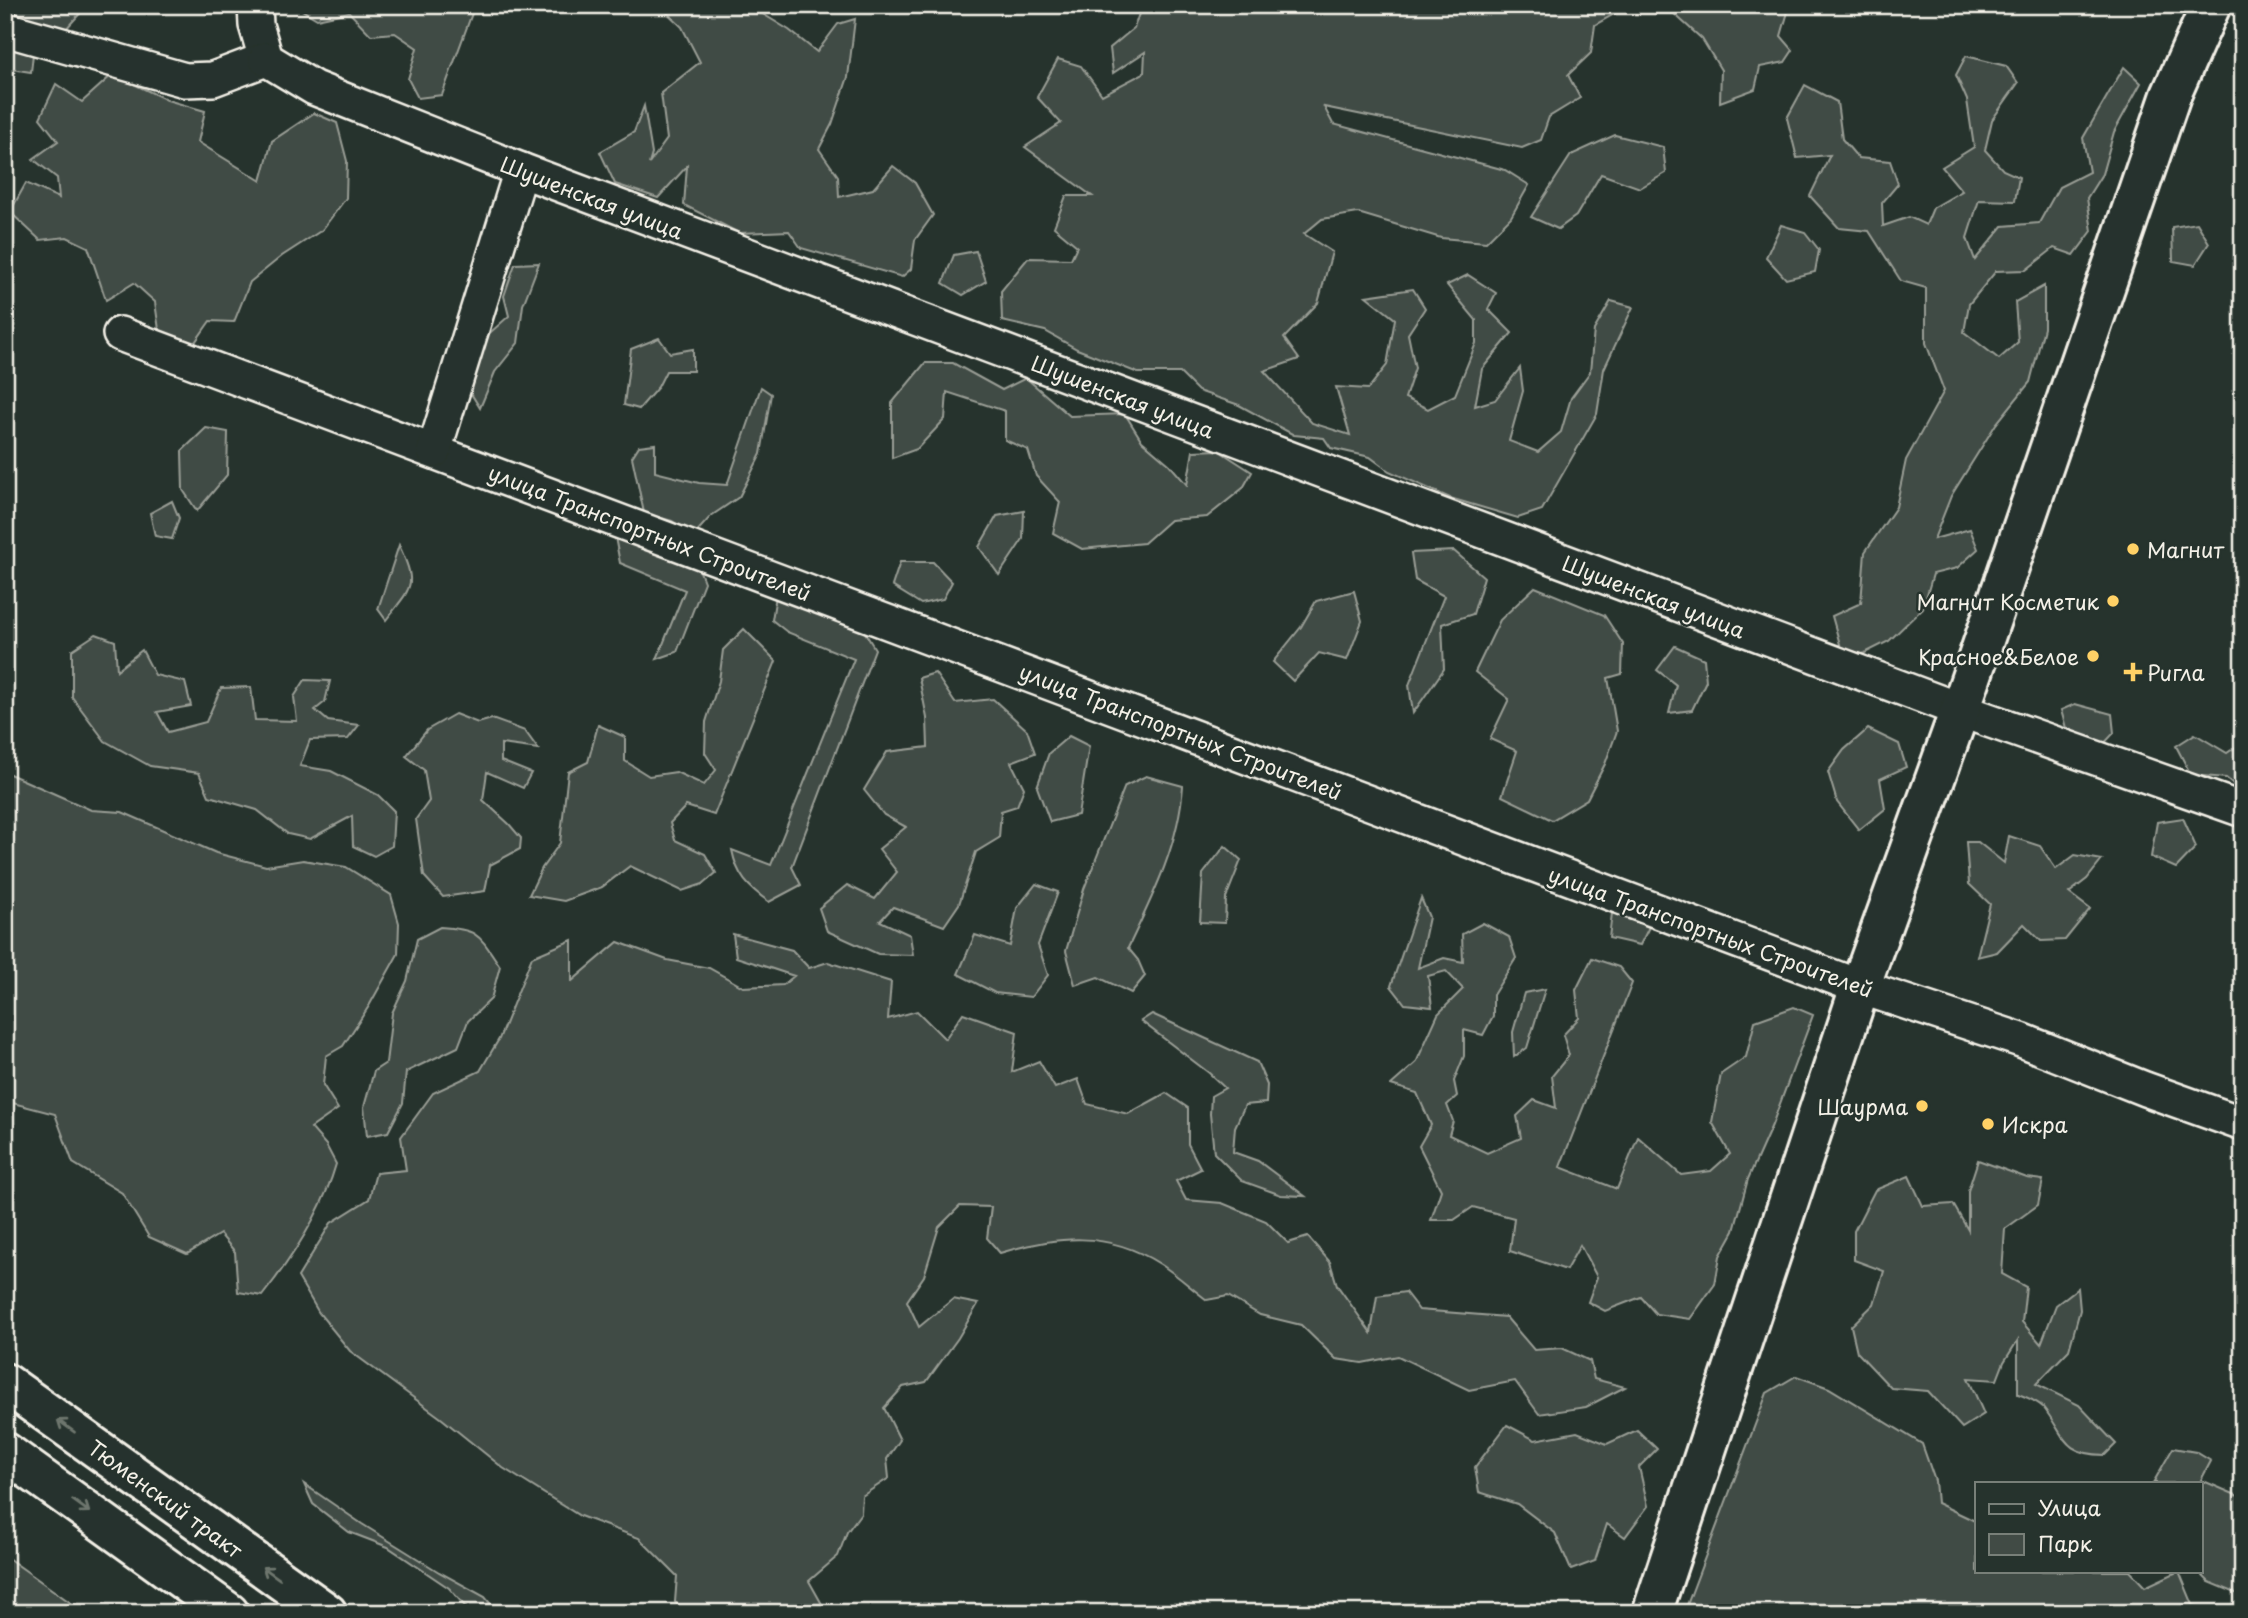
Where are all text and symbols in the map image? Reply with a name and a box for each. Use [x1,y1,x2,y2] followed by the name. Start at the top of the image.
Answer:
[496,147,689,247] street label: Шушенская улица
[1027,346,1220,446] street label: Шушенская улица
[484,456,816,608] street label: улица Транспортных Строителей
[2147,533,2224,565] place label: Магнит
[2125,541,2141,557] marker: Магнит
[1558,546,1751,646] street label: Шушенская улица
[1917,585,2100,617] place label: Магнит Косметик
[2105,593,2121,609] marker: Магнит Косметик
[1918,640,2079,672] place label: Красное&Белое
[2085,648,2101,664] marker: Красное&Белое
[1015,655,1347,807] street label: улица Транспортных Строителей
[2147,656,2205,688] place label: Ригла
[2125,664,2141,680] marker: Ригла
[1544,857,1878,1005] street label: улица Транспортных Строителей
[1818,1090,1908,1122] place label: Шаурма
[1914,1098,1930,1114] marker: Шаурма
[2002,1108,2068,1140] place label: Искра
[1980,1116,1996,1132] marker: Искра
[57,1419,76,1434] one-way arrow
[82,1431,251,1566] street label: Тюменский тракт
[1975,1482,2202,1572] legend
[2038,1491,2101,1523] text: Улица
[71,1498,90,1513] one-way arrow
[2038,1527,2093,1559] text: Парк
[262,1566,281,1580] one-way arrow

